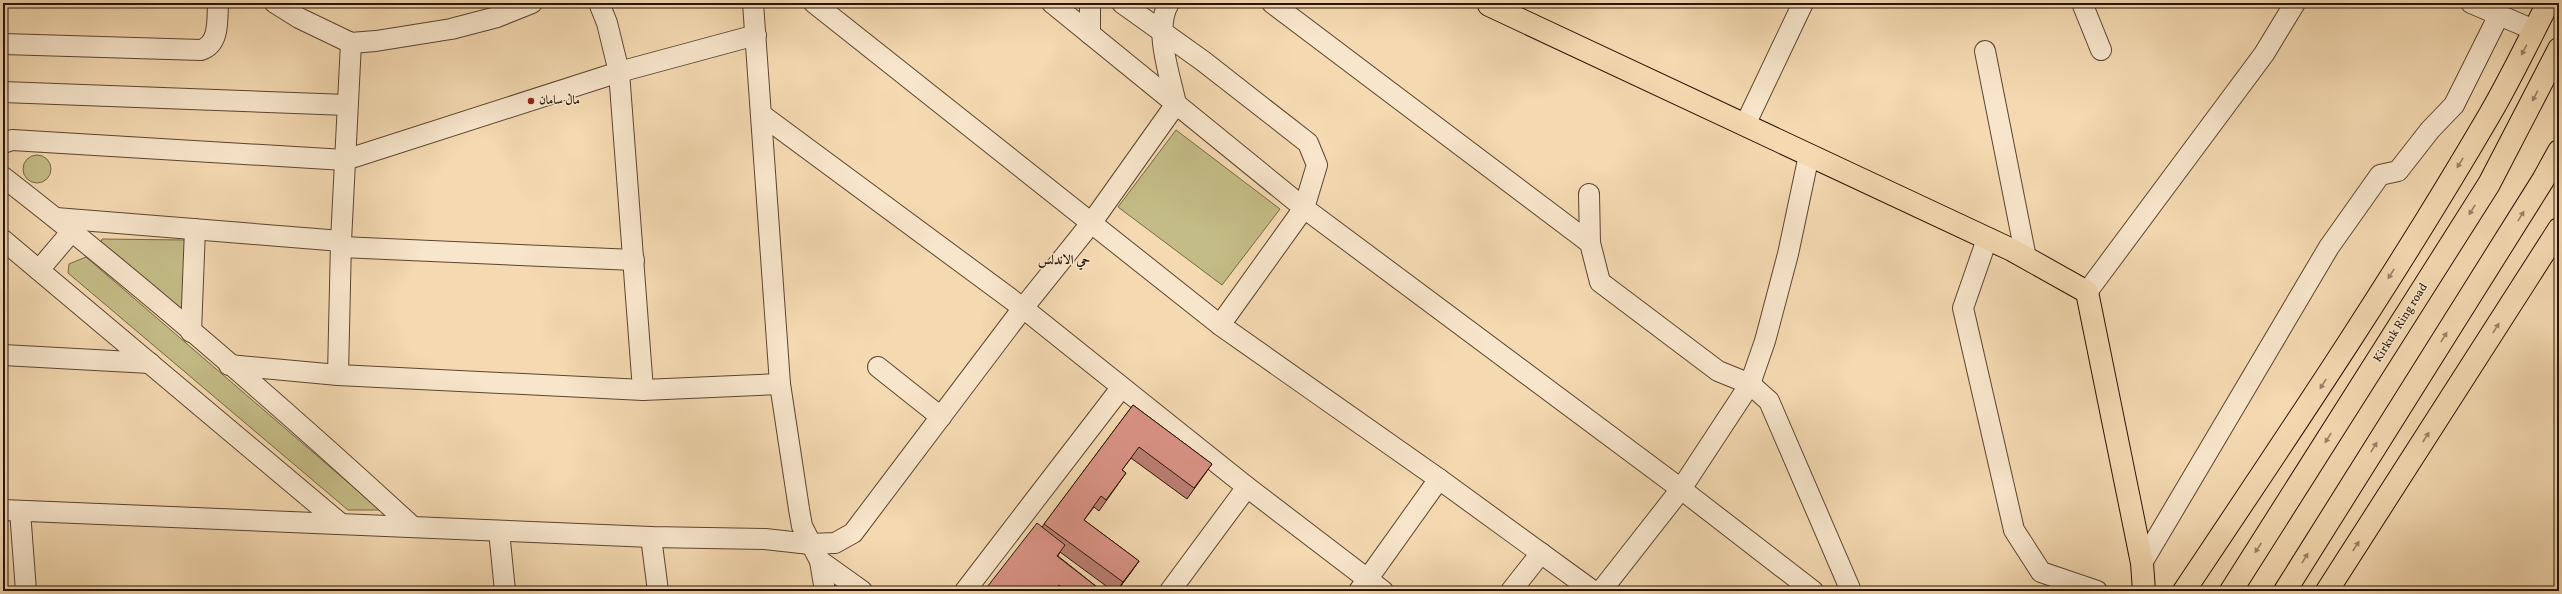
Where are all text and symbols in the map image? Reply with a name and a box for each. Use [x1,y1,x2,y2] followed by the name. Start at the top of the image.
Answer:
[2520,44,2527,56] one-way arrow
[2531,90,2538,102] one-way arrow
[539,93,580,109] place label: ماڵ سامان
[526,96,536,106] marker: ماڵ سامان
[2456,157,2463,169] one-way arrow
[2469,204,2476,216] one-way arrow
[2517,210,2524,222] one-way arrow
[1038,252,1090,271] district label: حي الاندلس
[2388,268,2395,280] one-way arrow
[2370,280,2432,366] street label: Kirkuk Ring road
[2492,323,2500,333] one-way arrow
[2440,332,2447,343] one-way arrow
[2319,378,2326,390] one-way arrow
[2423,431,2430,443] one-way arrow
[2324,433,2332,443] one-way arrow
[2371,441,2378,453] one-way arrow
[2352,541,2360,552] one-way arrow
[2255,542,2262,554] one-way arrow
[2302,552,2309,564] one-way arrow

